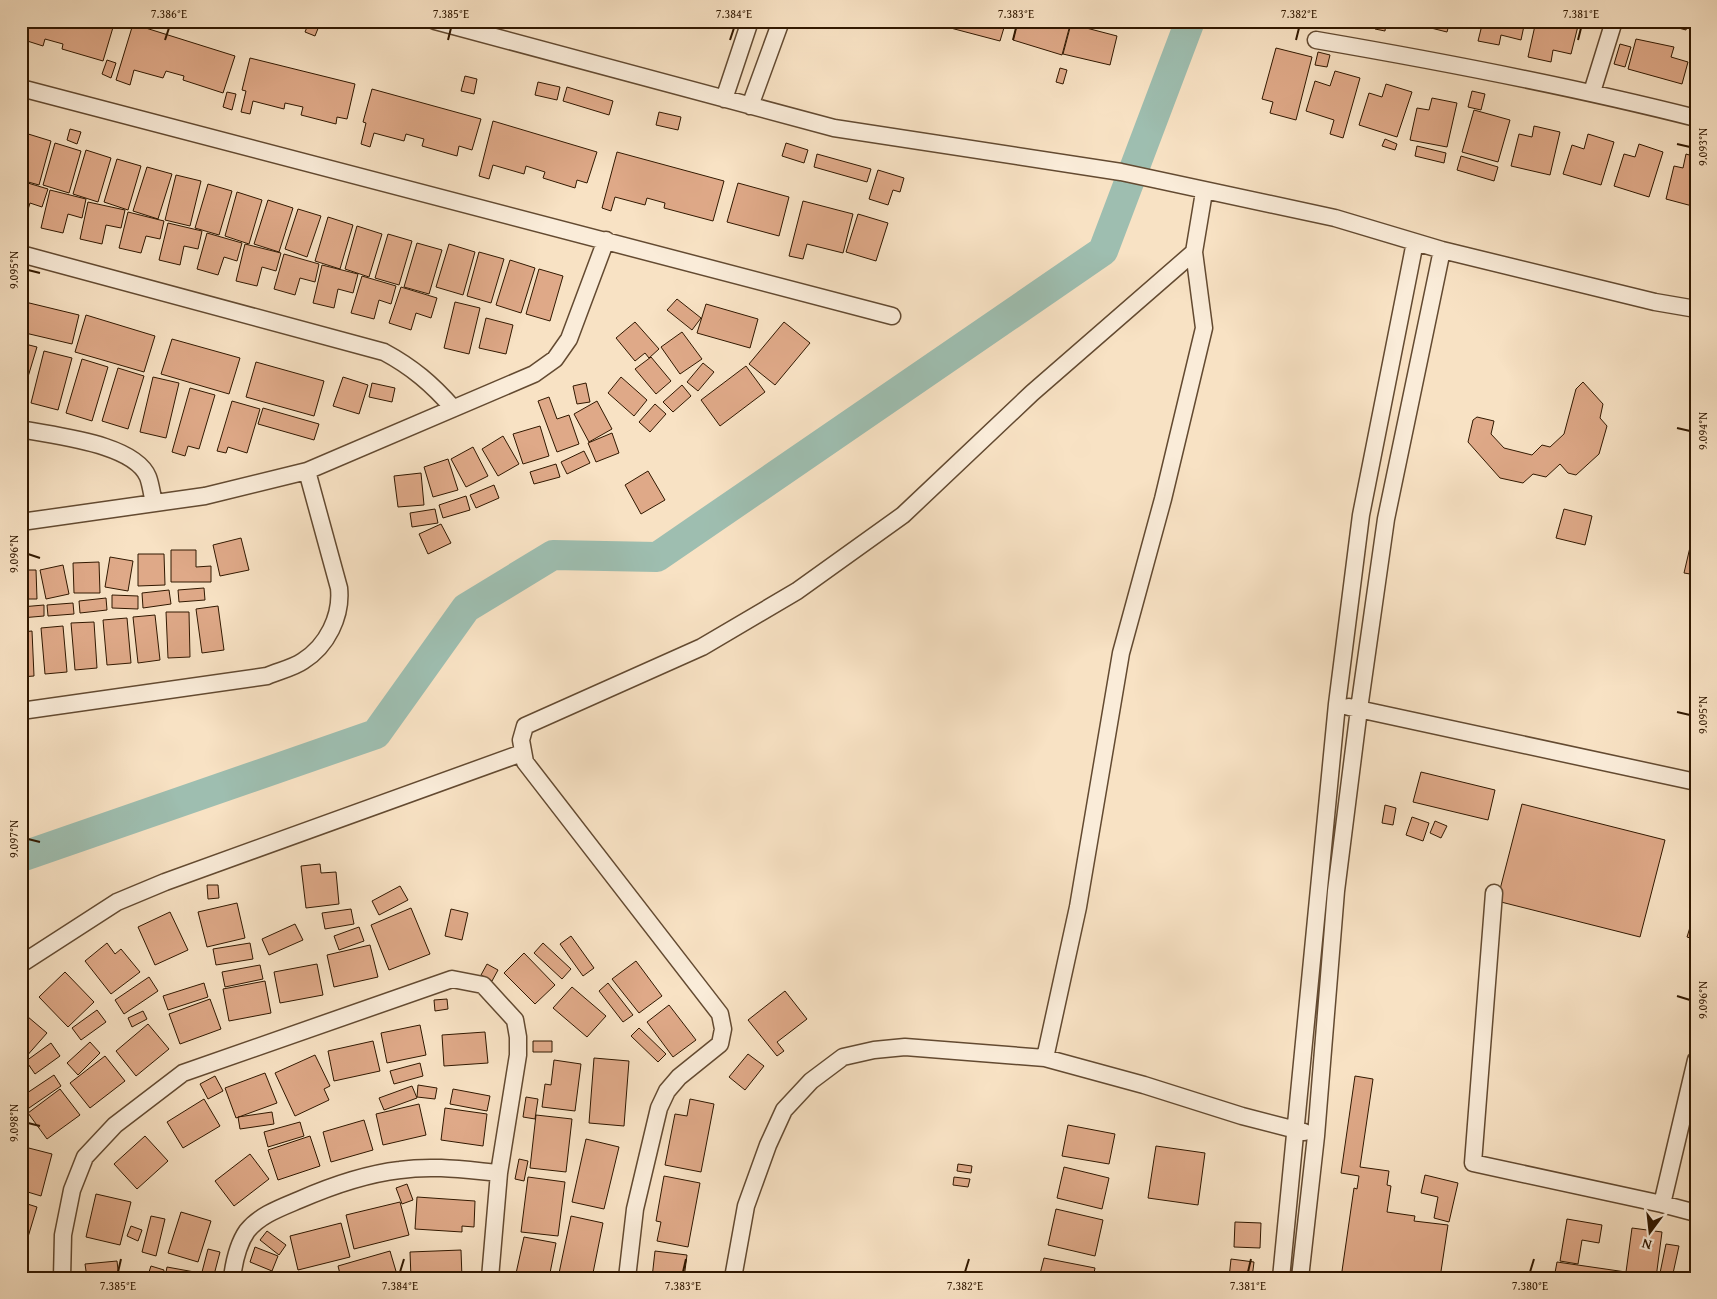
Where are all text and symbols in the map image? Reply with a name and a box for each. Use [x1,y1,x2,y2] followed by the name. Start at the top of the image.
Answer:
[151,5,187,22] text: 7.386°E
[433,5,469,22] text: 7.385°E
[716,5,752,22] text: 7.384°E
[998,5,1034,22] text: 7.383°E
[1281,5,1317,22] text: 7.382°E
[1563,5,1599,22] text: 7.381°E
[1694,128,1711,166] text: 9.093°N
[5,251,22,289] text: 9.095°N
[1694,412,1711,450] text: 9.094°N
[5,535,22,573] text: 9.096°N
[1694,696,1711,734] text: 9.095°N
[5,820,22,858] text: 9.097°N
[1694,981,1711,1019] text: 9.096°N
[5,1104,22,1142] text: 9.098°N
[1624,1206,1674,1256] north arrow
[1639,1234,1654,1255] text: N
[100,1277,136,1294] text: 7.385°E
[382,1277,418,1294] text: 7.384°E
[665,1277,701,1294] text: 7.383°E
[947,1277,983,1294] text: 7.382°E
[1230,1277,1266,1294] text: 7.381°E
[1512,1277,1548,1294] text: 7.380°E

